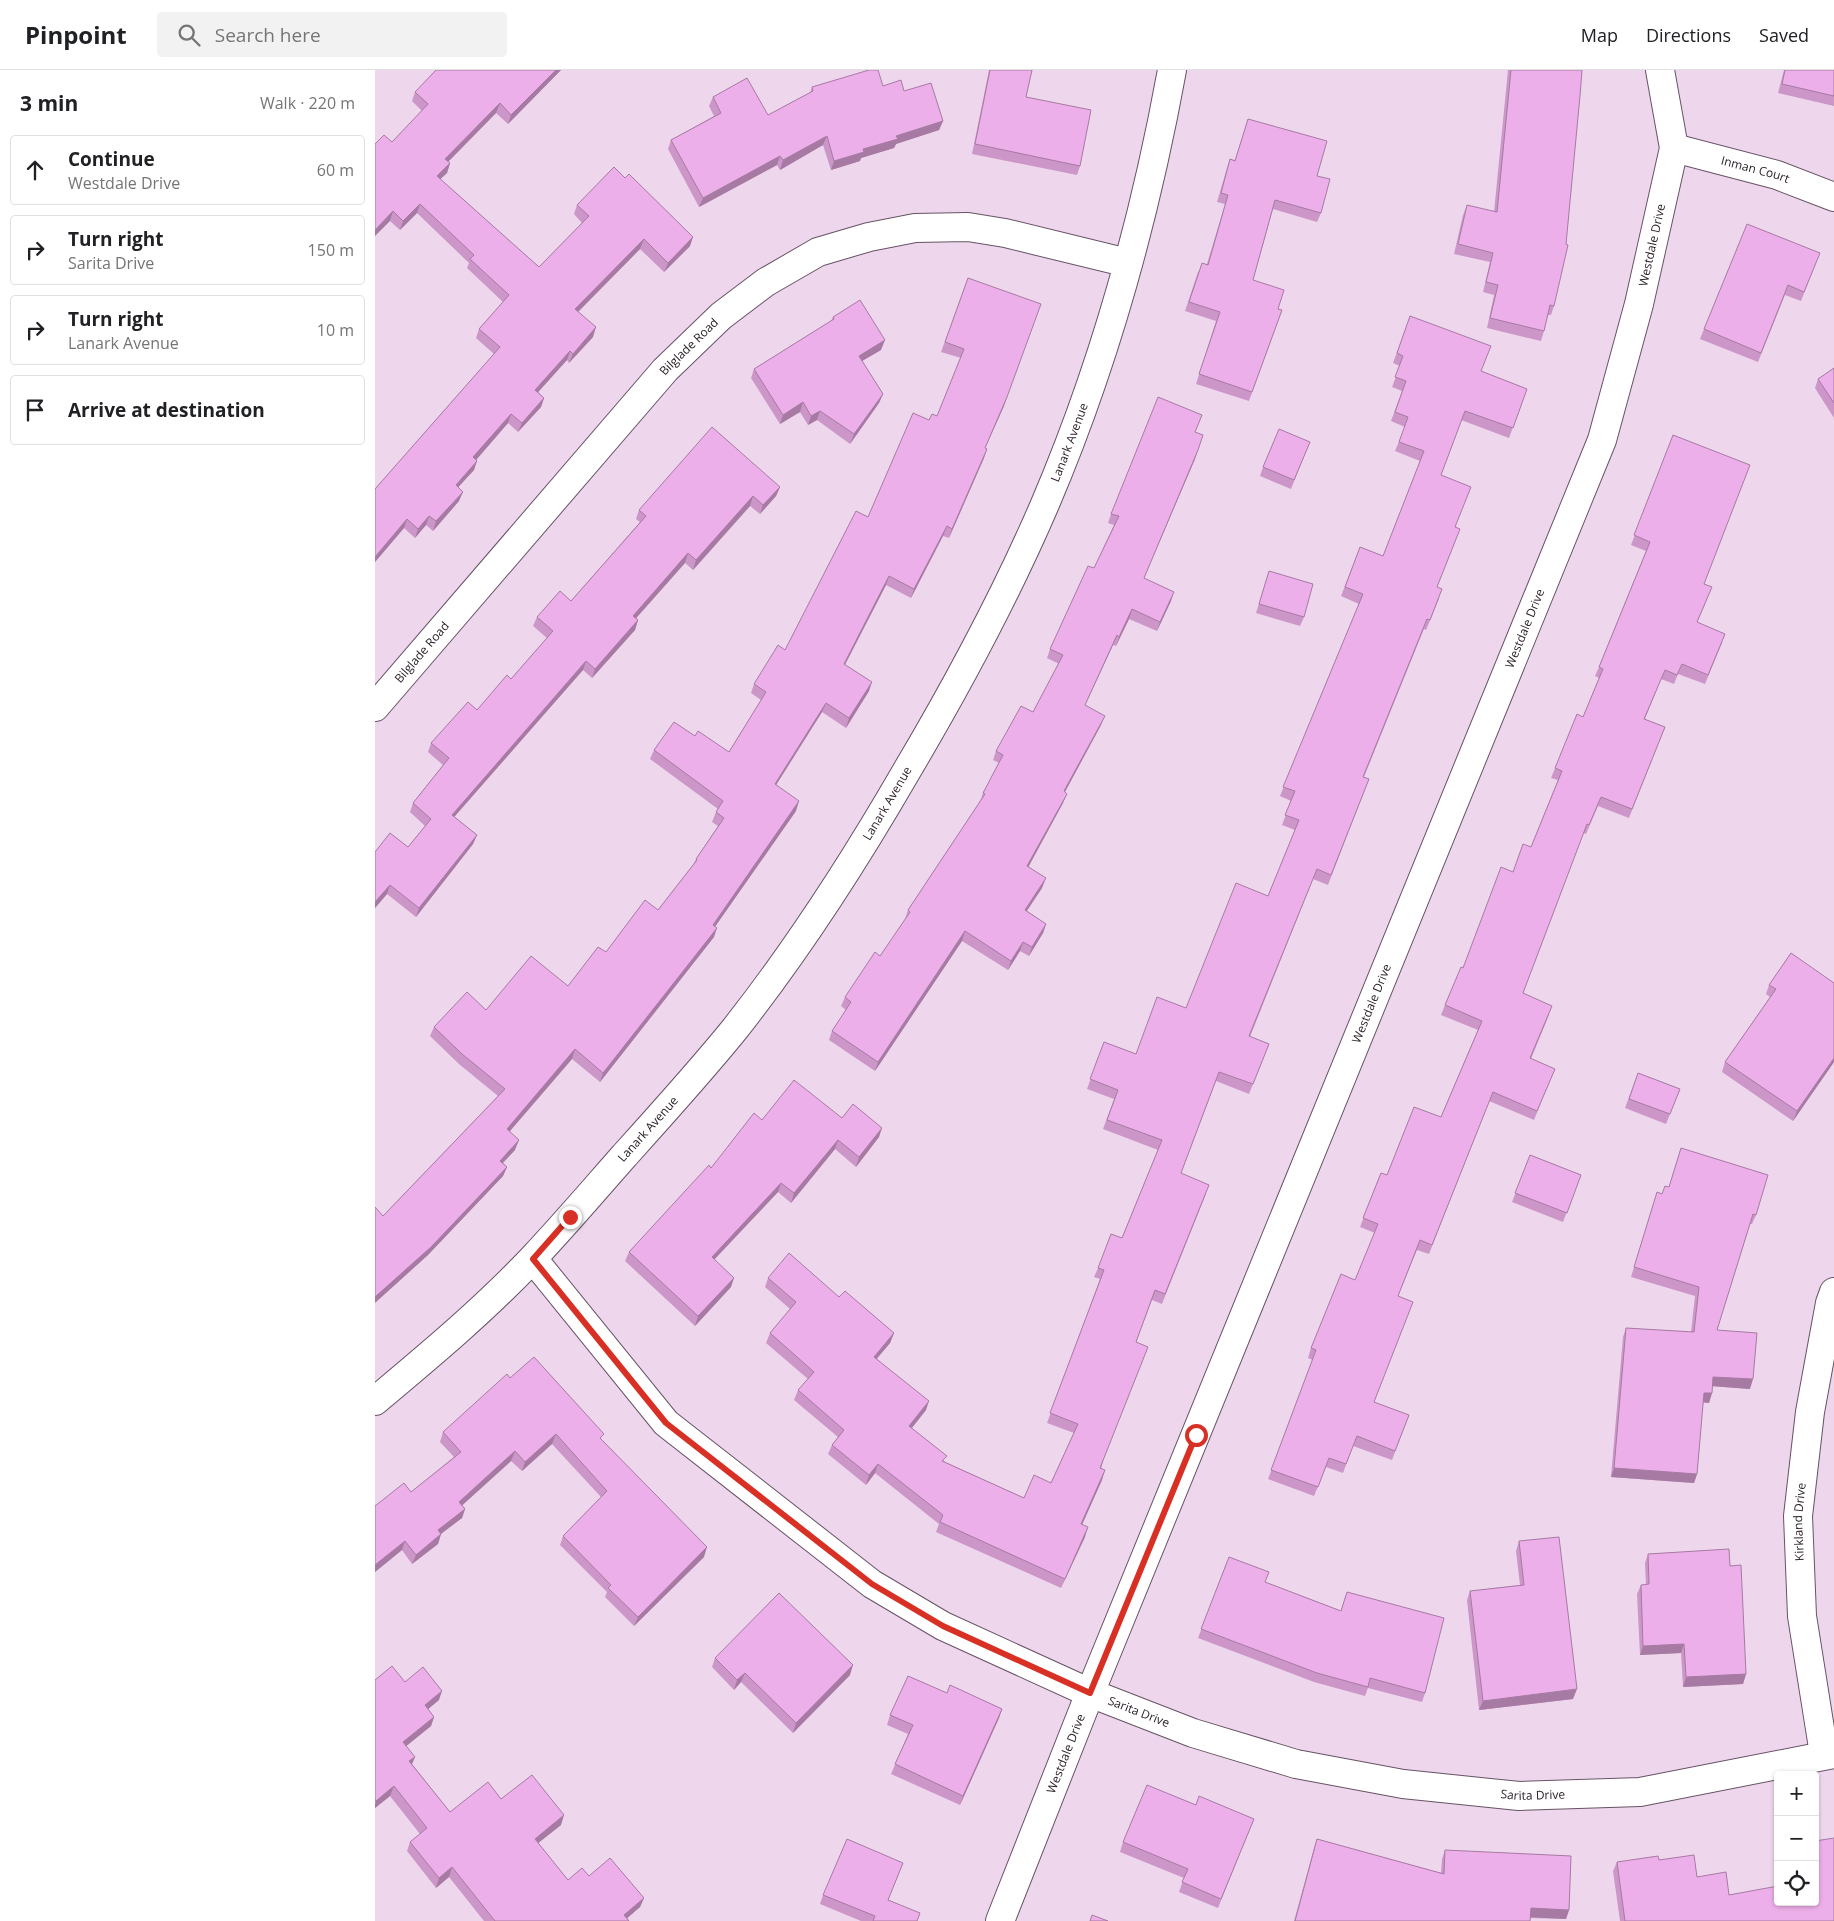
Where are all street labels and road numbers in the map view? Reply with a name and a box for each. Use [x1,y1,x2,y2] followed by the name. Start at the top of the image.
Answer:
[1719,152,1792,187] street label: Inman Court
[1634,202,1669,288] street label: Westdale Drive
[655,314,722,379] street label: Bilglade Road
[1046,400,1092,484] street label: Lanark Avenue
[1501,586,1548,671] street label: Westdale Drive
[390,618,453,686] street label: Bilglade Road
[858,763,916,843] street label: Lanark Avenue
[1348,961,1395,1045] street label: Westdale Drive
[614,1092,682,1165] street label: Lanark Avenue
[1789,1481,1810,1561] street label: Kirkland Drive
[1106,1692,1172,1731] street label: Sarita Drive
[1042,1711,1089,1796] street label: Westdale Drive
[1500,1785,1566,1804] street label: Sarita Drive

